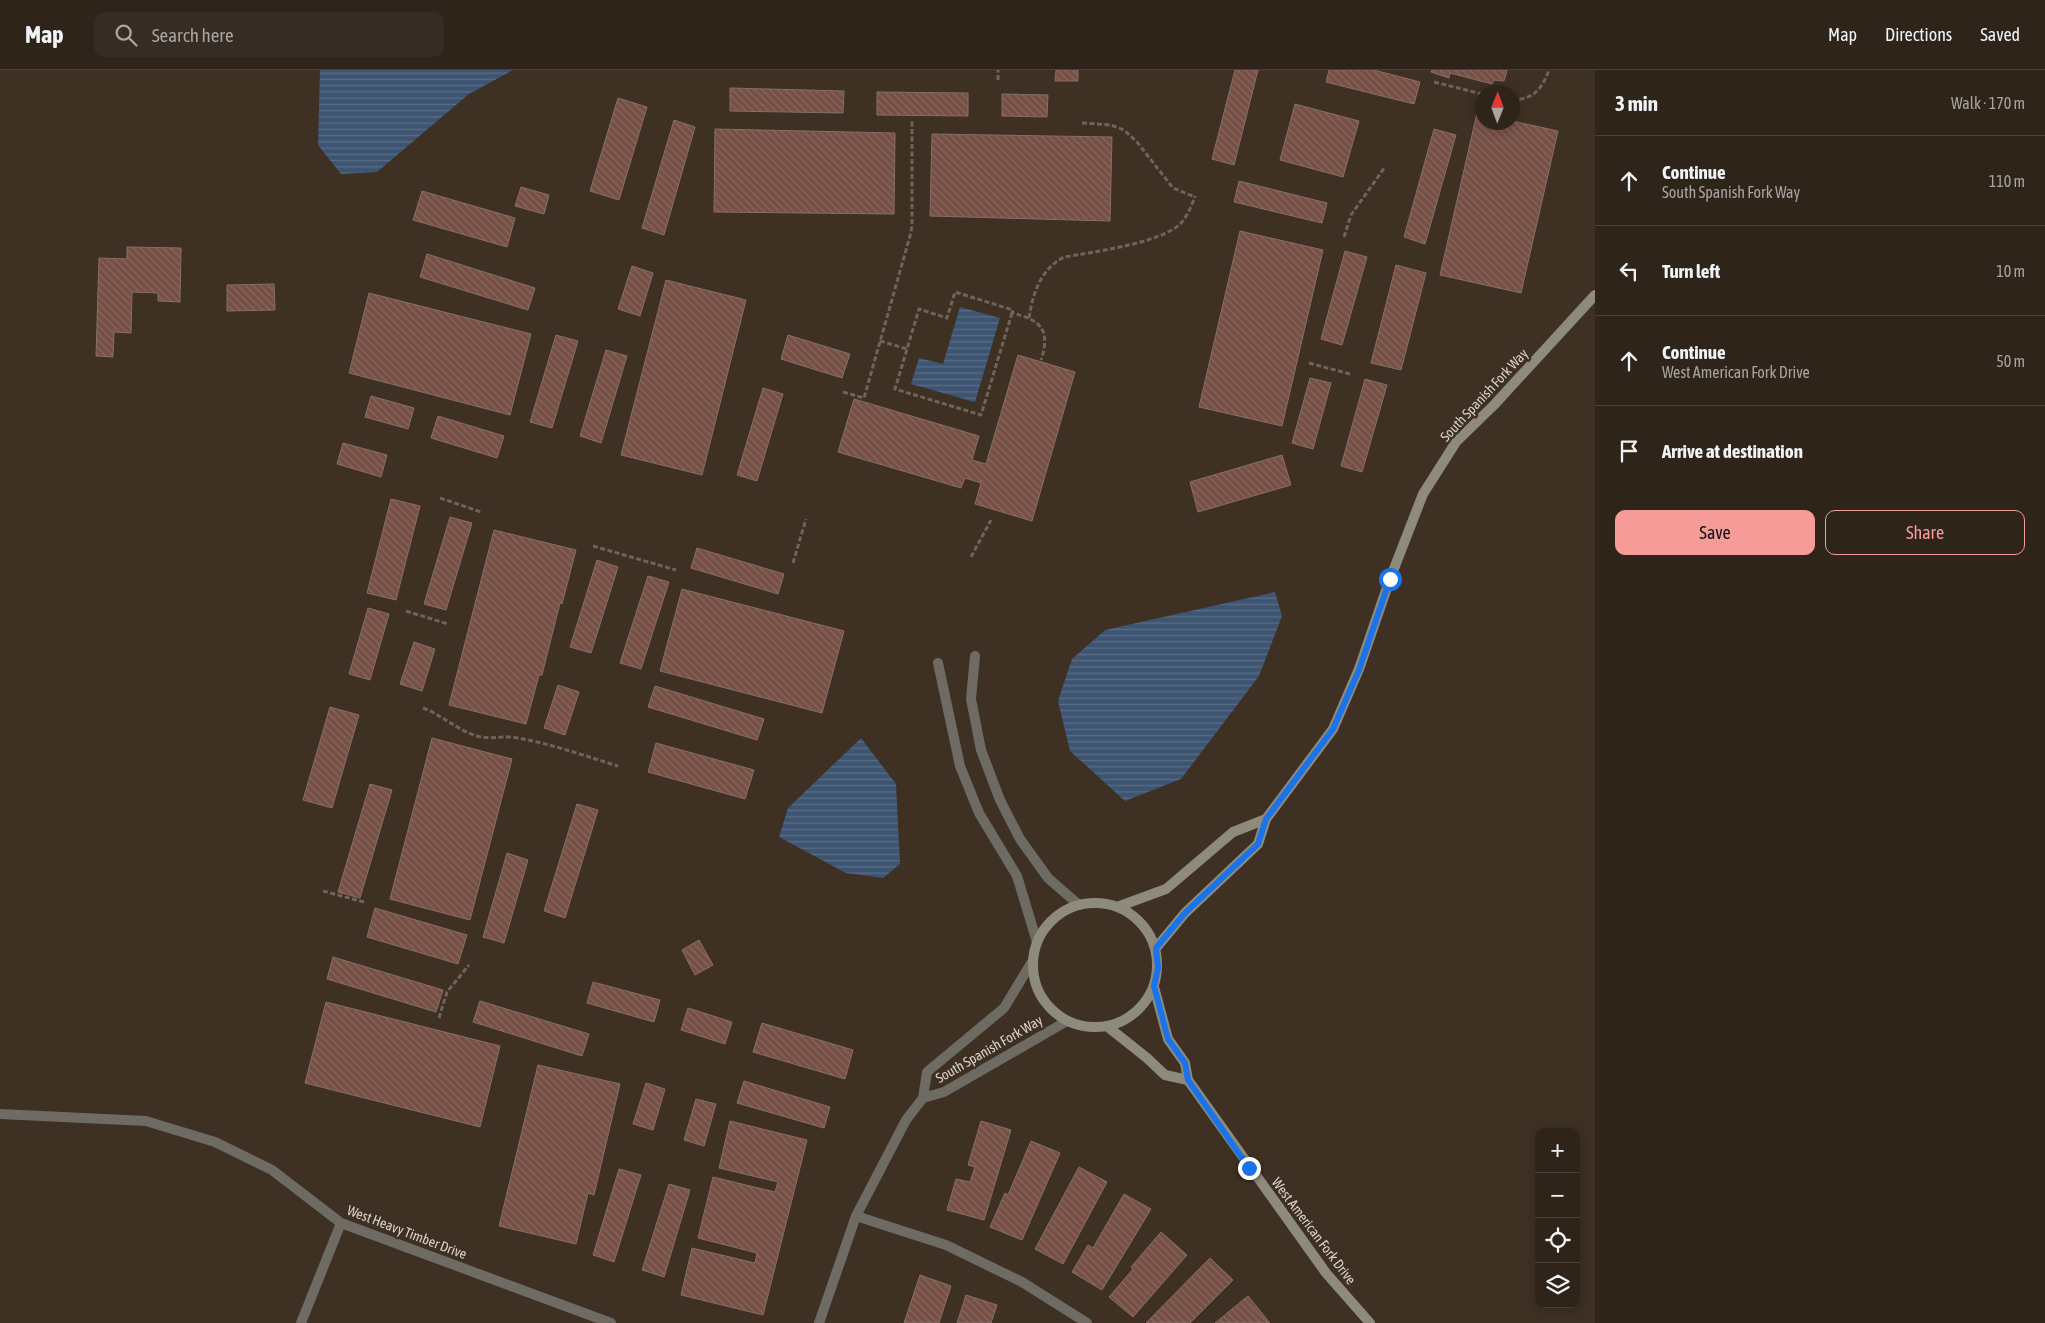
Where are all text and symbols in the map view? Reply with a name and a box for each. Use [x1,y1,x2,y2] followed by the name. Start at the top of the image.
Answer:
[94,12,444,57] search box
[25,21,64,48] text: Map
[112,21,140,49] icon: search
[152,24,234,46] text: Search here
[1828,24,1857,45] text: Map
[1885,24,1952,45] text: Directions
[1980,24,2020,45] text: Saved
[1475,85,1520,130] north arrow
[1615,91,1658,115] text: 3 min
[1951,94,2025,112] text: Walk · 170 m
[1662,161,1726,183] text: Continue
[1615,167,1643,195] icon: ahead
[1989,172,2025,190] text: 110 m
[1662,183,1800,201] text: South Spanish Fork Way
[1615,257,1643,285] icon: left
[1662,260,1720,282] text: Turn left
[1996,262,2025,280] text: 10 m
[1662,341,1726,363] text: Continue
[1437,345,1531,445] street label: South Spanish Fork Way
[1615,347,1643,375] icon: ahead
[1996,352,2025,370] text: 50 m
[1662,363,1810,381] text: West American Fork Drive
[1615,437,1643,465] icon: arrive
[1662,440,1803,462] text: Arrive at destination
[1615,510,1815,555] button: Save
[1825,510,2025,555] button: Share
[1379,568,1402,591] route start
[933,1012,1046,1086] street label: South Spanish Fork Way
[1535,1128,1580,1308] map controls
[1535,1128,1580,1173] button: +
[1238,1157,1261,1180] route end
[1535,1173,1580,1218] button: −
[1269,1175,1359,1287] street label: West American Fork Drive
[345,1202,469,1262] street label: West Heavy Timber Drive
[1535,1218,1580,1263] button: locate
[1535,1263,1580,1308] button: layers

